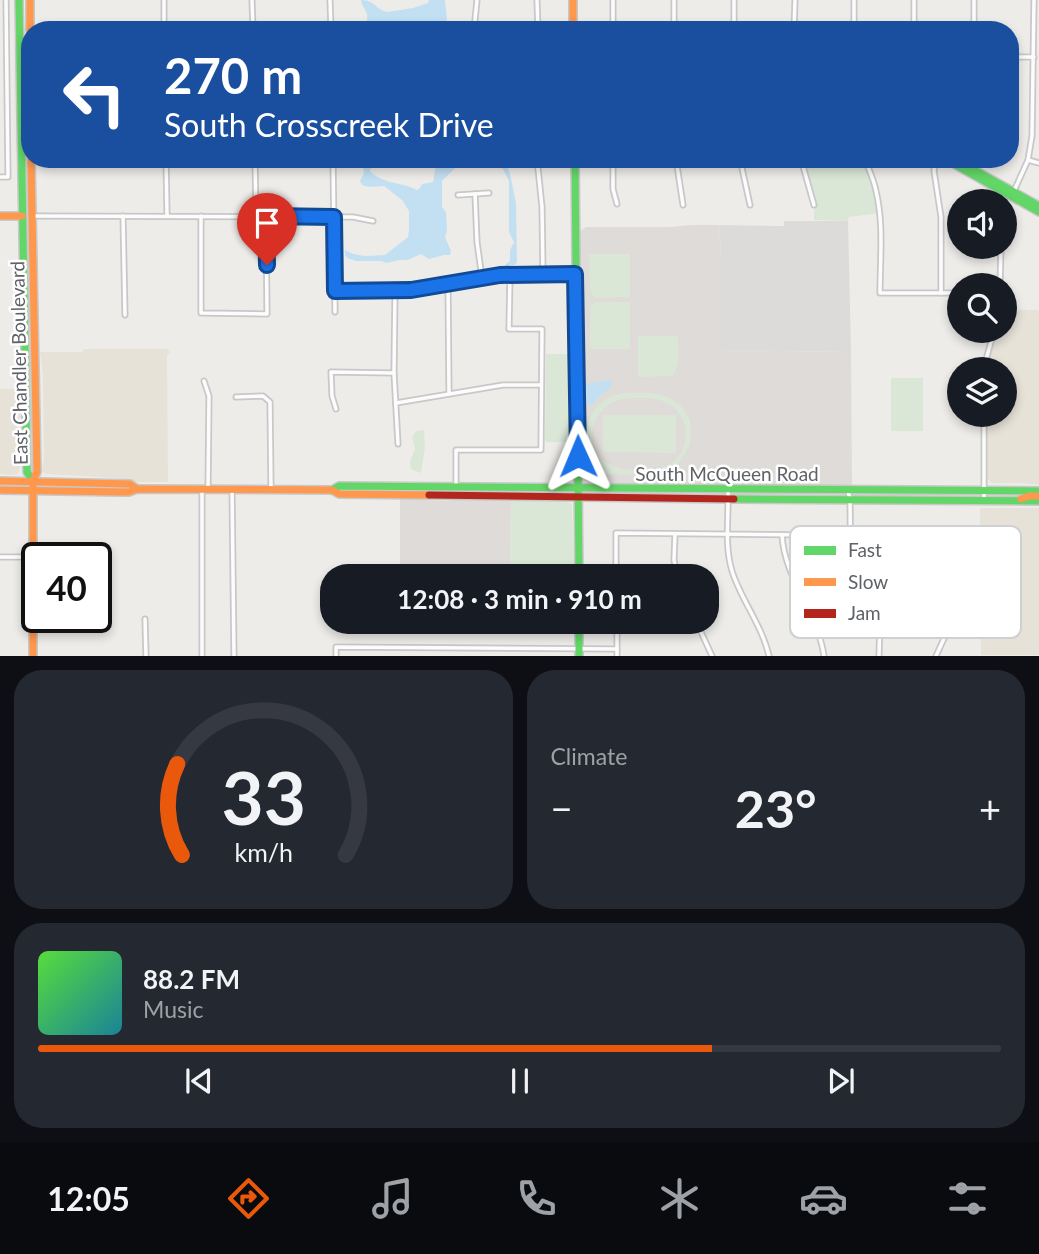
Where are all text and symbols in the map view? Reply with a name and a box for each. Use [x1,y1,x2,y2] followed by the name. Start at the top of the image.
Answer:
[164,46,302,104] text: 270 m
[49,49,140,140] icon: left
[164,105,494,144] text: South Crosscreek Drive
[947,189,1017,427] map controls
[947,189,1017,259] button: sound
[237,193,297,265] pin
[248,204,286,242] icon: arrive
[5,261,32,465] street label: East Chandler Boulevard
[947,273,1017,343] button: search
[947,357,1017,427] button: layers
[541,419,615,493] position arrow
[635,462,819,485] street label: South McQueen Road
[790,526,1021,638] legend
[848,538,882,561] text: Fast
[21,542,112,633] speed limit sign: 40
[848,570,888,593] text: Slow
[397,583,642,615] text: 12:08 · 3 min · 910 m
[848,601,881,624] text: Jam
[551,742,627,770] text: Climate
[221,754,305,842] text: 33
[735,777,817,839] text: 23°
[551,785,573,831] text: −
[979,785,1001,831] text: +
[234,837,293,867] text: km/h
[143,963,240,995] text: 88.2 FM
[143,995,203,1023] text: Music
[180,1062,218,1100] icon: previous
[501,1062,539,1100] icon: pause
[822,1062,860,1100] icon: next
[224,1174,273,1223] icon: directions
[368,1174,417,1223] icon: music
[512,1174,561,1223] icon: phone
[655,1174,704,1223] icon: climate
[799,1174,848,1223] icon: car
[943,1174,992,1223] icon: filters
[47,1179,130,1218] text: 12:05

